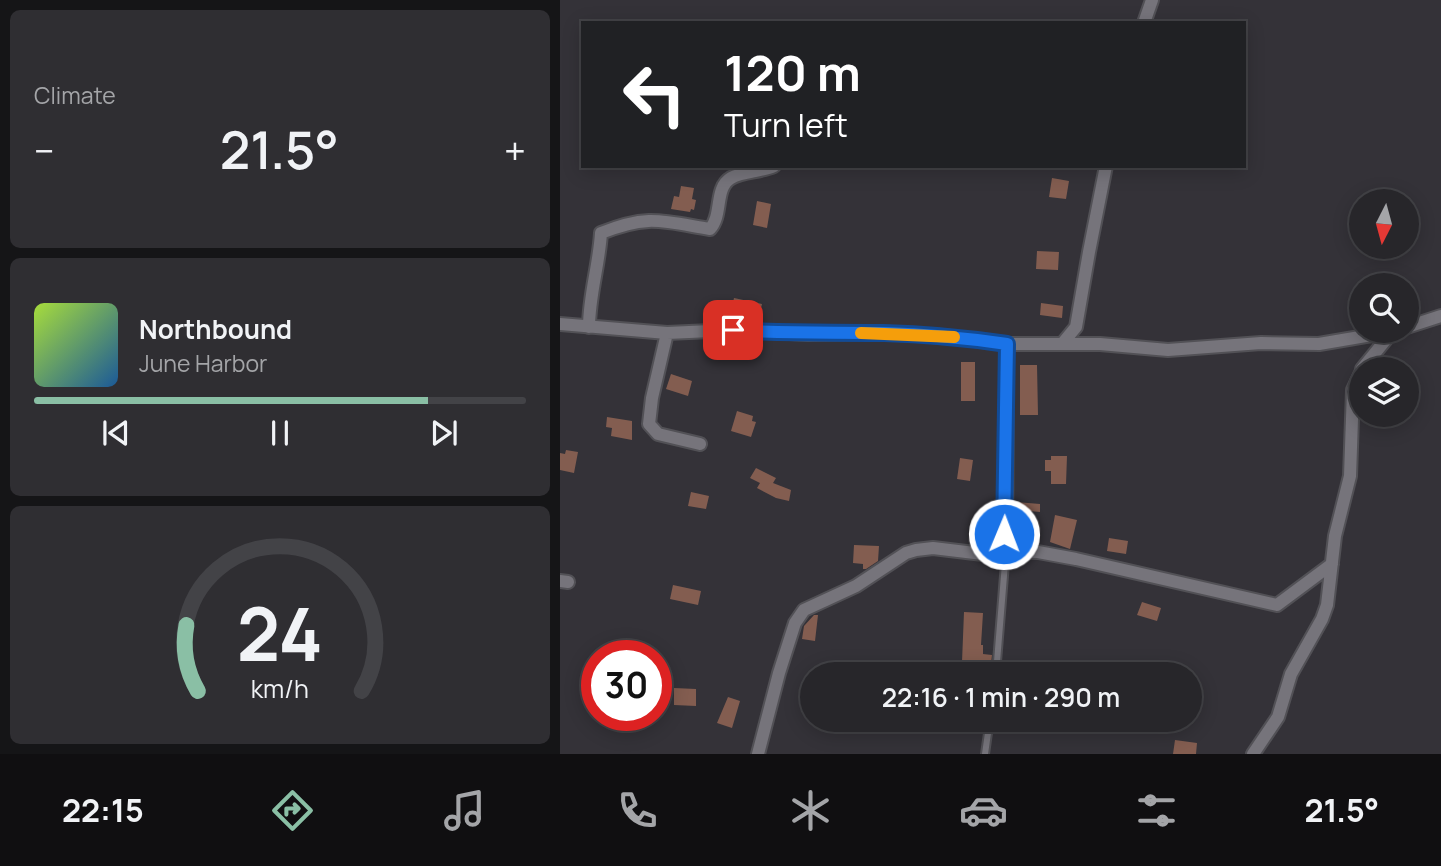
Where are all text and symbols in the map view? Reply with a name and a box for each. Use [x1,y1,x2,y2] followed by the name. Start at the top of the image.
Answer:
[724,39,861,106] text: 120 m
[609,49,700,140] icon: left
[34,79,116,111] text: Climate
[724,103,848,147] text: Turn left
[220,114,339,185] text: 21.5°
[34,124,55,176] text: −
[504,124,526,176] text: +
[1349,189,1419,259] north arrow
[1349,189,1419,427] map controls
[1349,273,1419,343] button: search
[703,300,763,360] pin
[139,311,292,347] text: Northbound
[714,311,752,349] icon: arrive
[139,347,267,379] text: June Harbor
[1349,357,1419,427] button: layers
[97,414,135,452] icon: previous
[261,414,299,452] icon: pause
[425,414,463,452] icon: next
[967,497,1041,571] position arrow
[237,583,323,683] text: 24
[581,640,672,731] speed limit sign: 30
[251,671,309,706] text: km/h
[882,679,1120,715] text: 22:16 · 1 min · 290 m
[268,786,317,835] icon: directions
[440,786,489,835] icon: music
[613,786,662,835] icon: phone
[786,786,835,835] icon: climate
[959,786,1008,835] icon: car
[1132,786,1181,835] icon: filters
[62,788,144,832] text: 22:15
[1304,788,1379,832] text: 21.5°

